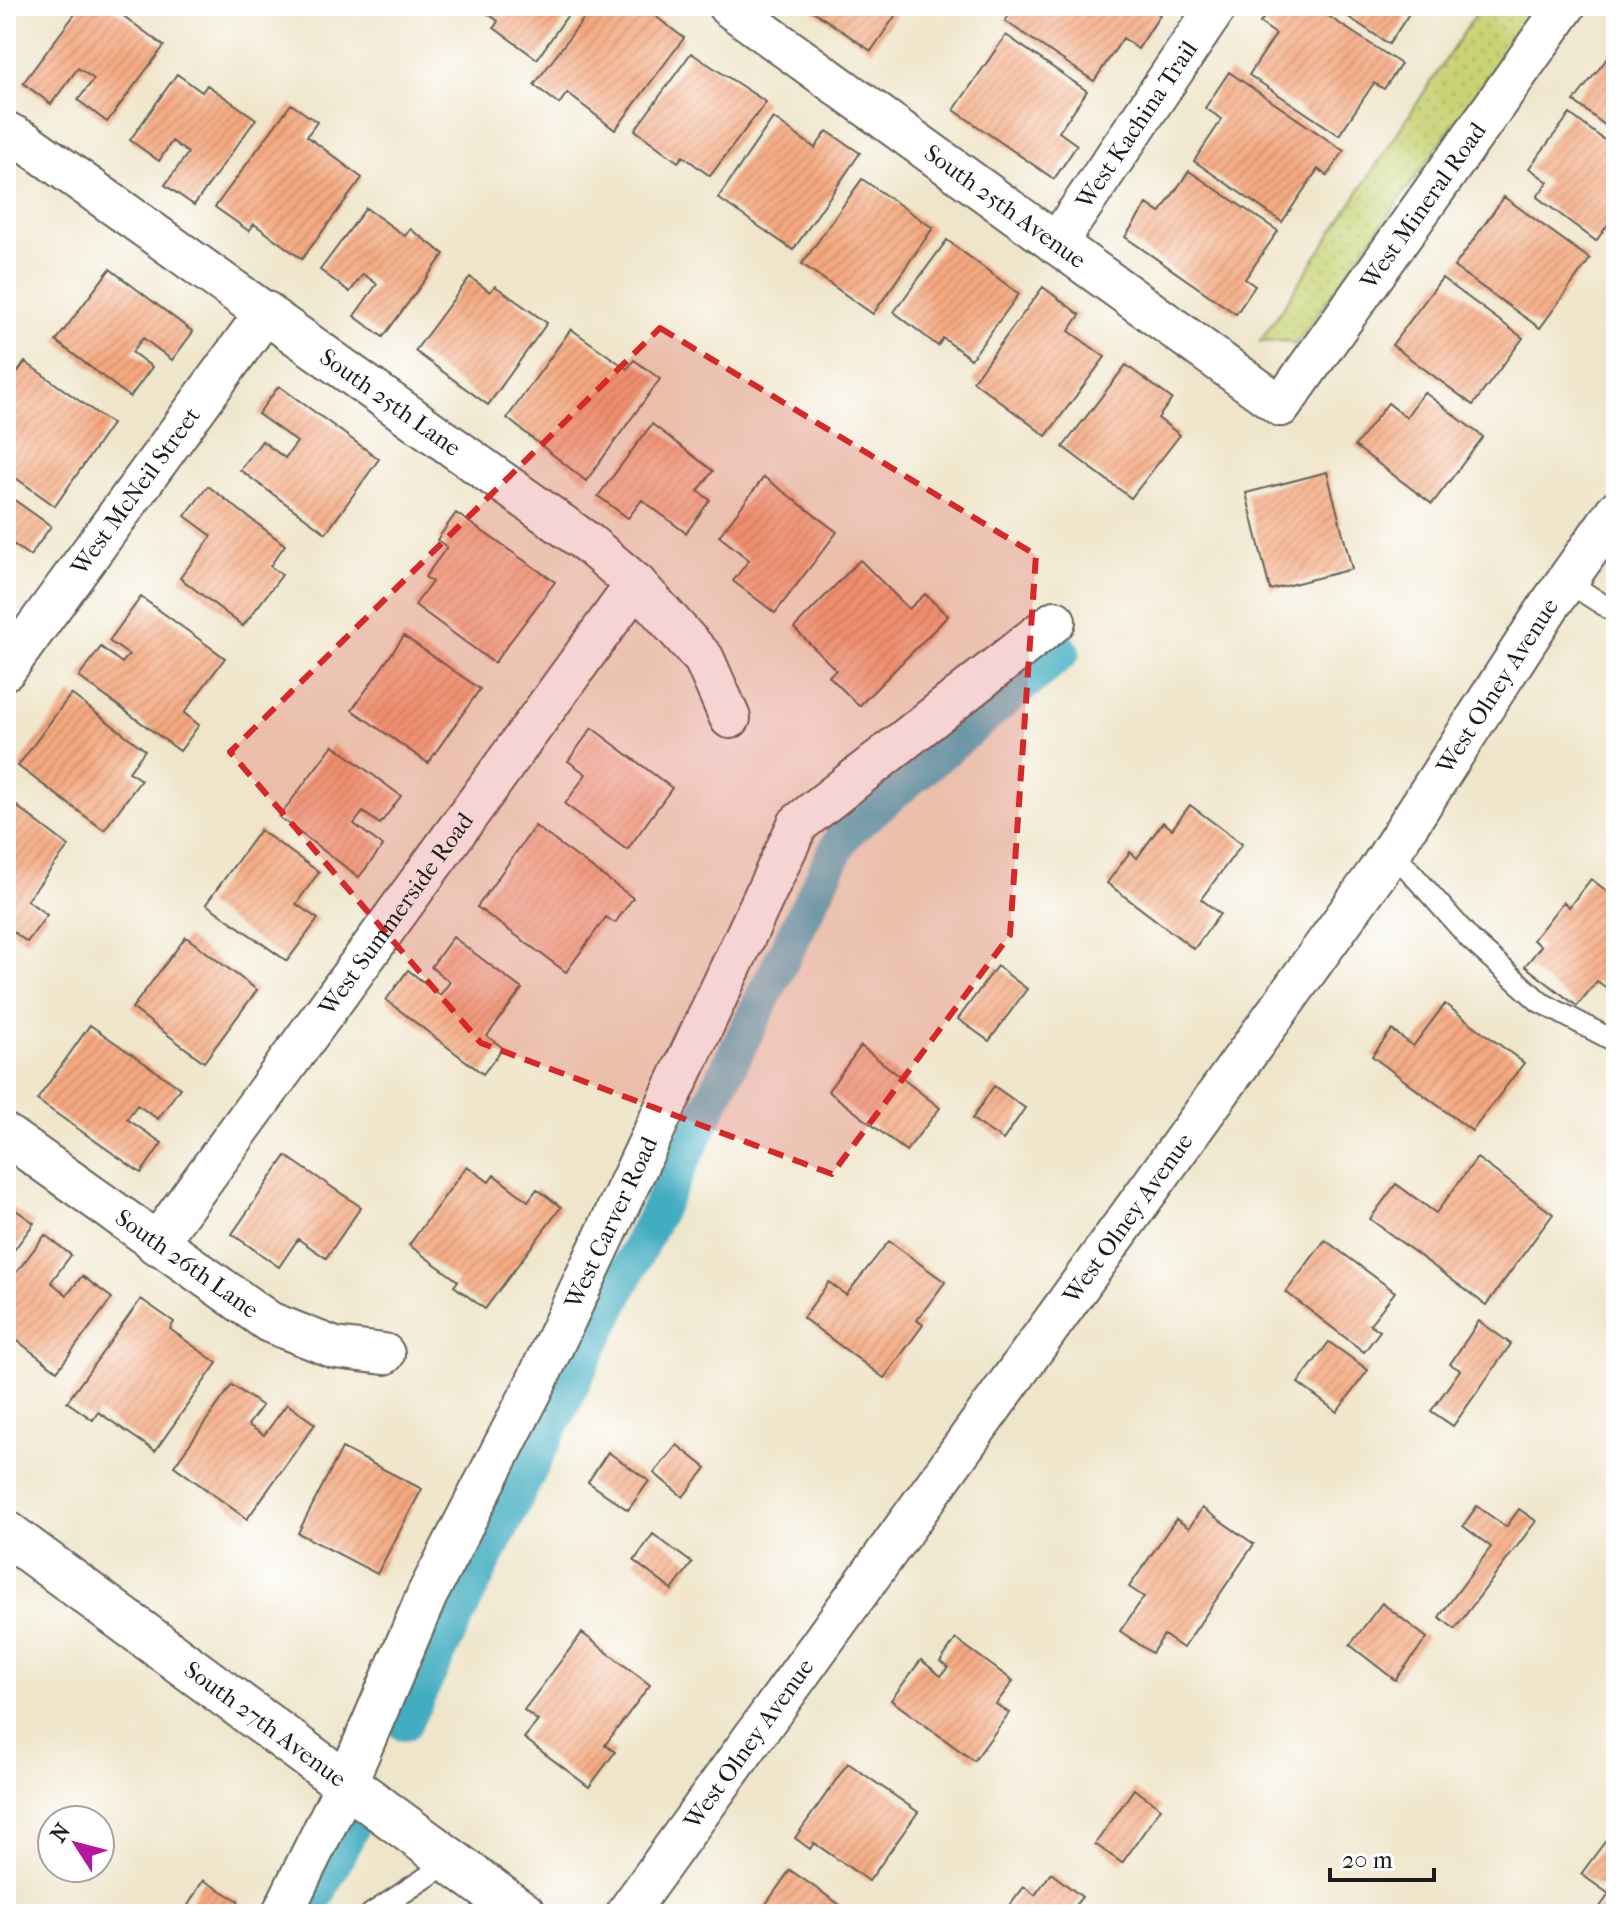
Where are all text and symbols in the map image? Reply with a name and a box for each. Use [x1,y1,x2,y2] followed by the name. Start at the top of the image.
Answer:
[1070,35,1203,215] street label: West Kachina Trail
[1354,116,1492,295] street label: West Mineral Road
[919,139,1091,274] street label: South 25th Avenue
[314,343,466,462] street label: South 25th Lane
[65,402,206,581] street label: West McNeil Street
[1430,593,1564,780] street label: West Olney Avenue
[312,807,479,1022] street label: West Summerside Road
[1057,1128,1199,1309] street label: West Olney Avenue
[558,1132,664,1314] street label: West Carver Road
[110,1203,264,1324] street label: South 26th Lane
[678,1653,820,1835] street label: West Olney Avenue
[179,1655,352,1793] street label: South 27th Avenue
[36,1804,116,1884] north arrow
[45,1818,76,1847] text: N
[1330,1832,1434,1882] scale bar
[1342,1846,1393,1874] text: 20 m

